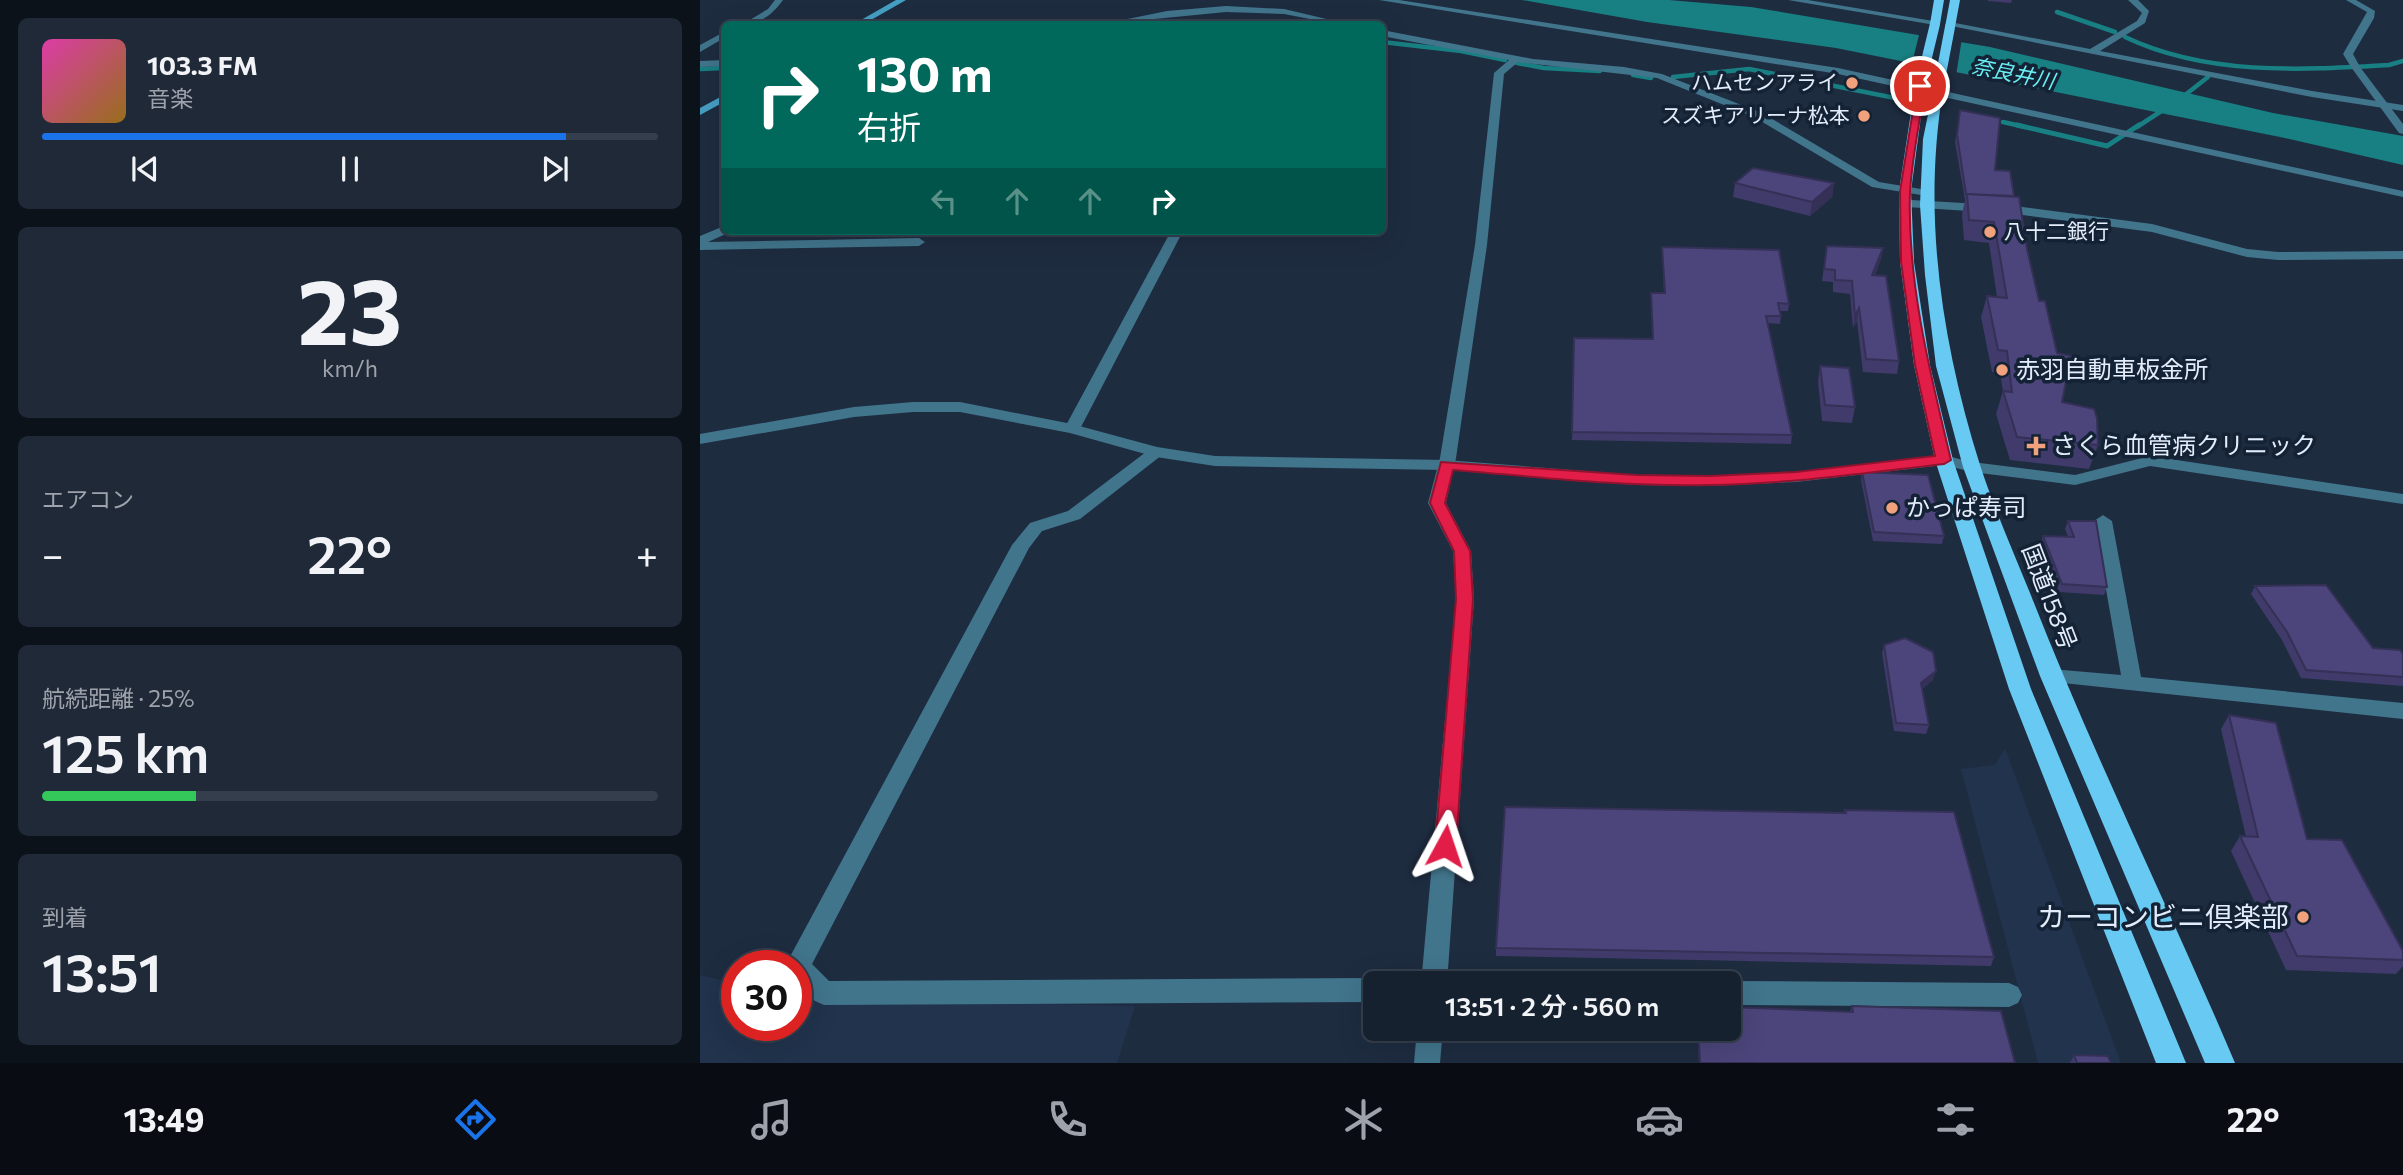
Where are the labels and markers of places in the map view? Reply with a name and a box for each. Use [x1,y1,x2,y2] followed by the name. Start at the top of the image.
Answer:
[1890,56,1950,116] pin
[1691,69,1838,94] place label: ハムセンアライ
[1844,75,1860,91] marker: ハムセンアライ
[1661,102,1850,127] place label: スズキアリーナ松本
[1856,108,1872,124] marker: スズキアリーナ松本
[2004,218,2109,243] place label: 八十二銀行
[1982,224,1998,240] marker: 八十二銀行
[2016,354,2208,383] place label: 赤羽自動車板金所
[1994,362,2010,378] marker: 赤羽自動車板金所
[2052,430,2316,459] place label: さくら血管病クリニック
[2026,436,2046,456] marker: さくら血管病クリニック
[1906,492,2026,521] place label: かっぱ寿司
[1884,500,1900,516] marker: かっぱ寿司
[2037,899,2289,933] place label: カーコンビニ倶楽部
[2295,909,2311,925] marker: カーコンビニ倶楽部

